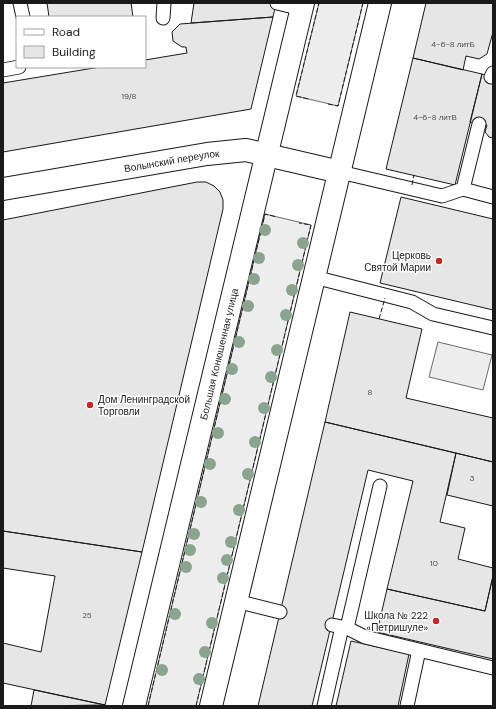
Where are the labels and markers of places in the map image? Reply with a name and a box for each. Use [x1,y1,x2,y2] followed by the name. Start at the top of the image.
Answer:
[364,249,431,274] place label: Церковь Святой Марии
[434,256,444,266] marker: Церковь Святой Марии
[98,393,190,418] place label: Дом Ленинградской Торговли
[85,400,95,410] marker: Дом Ленинградской Торговли
[364,609,428,634] place label: Школа № 222 «Петришуле»
[431,616,441,626] marker: Школа № 222 «Петришуле»

